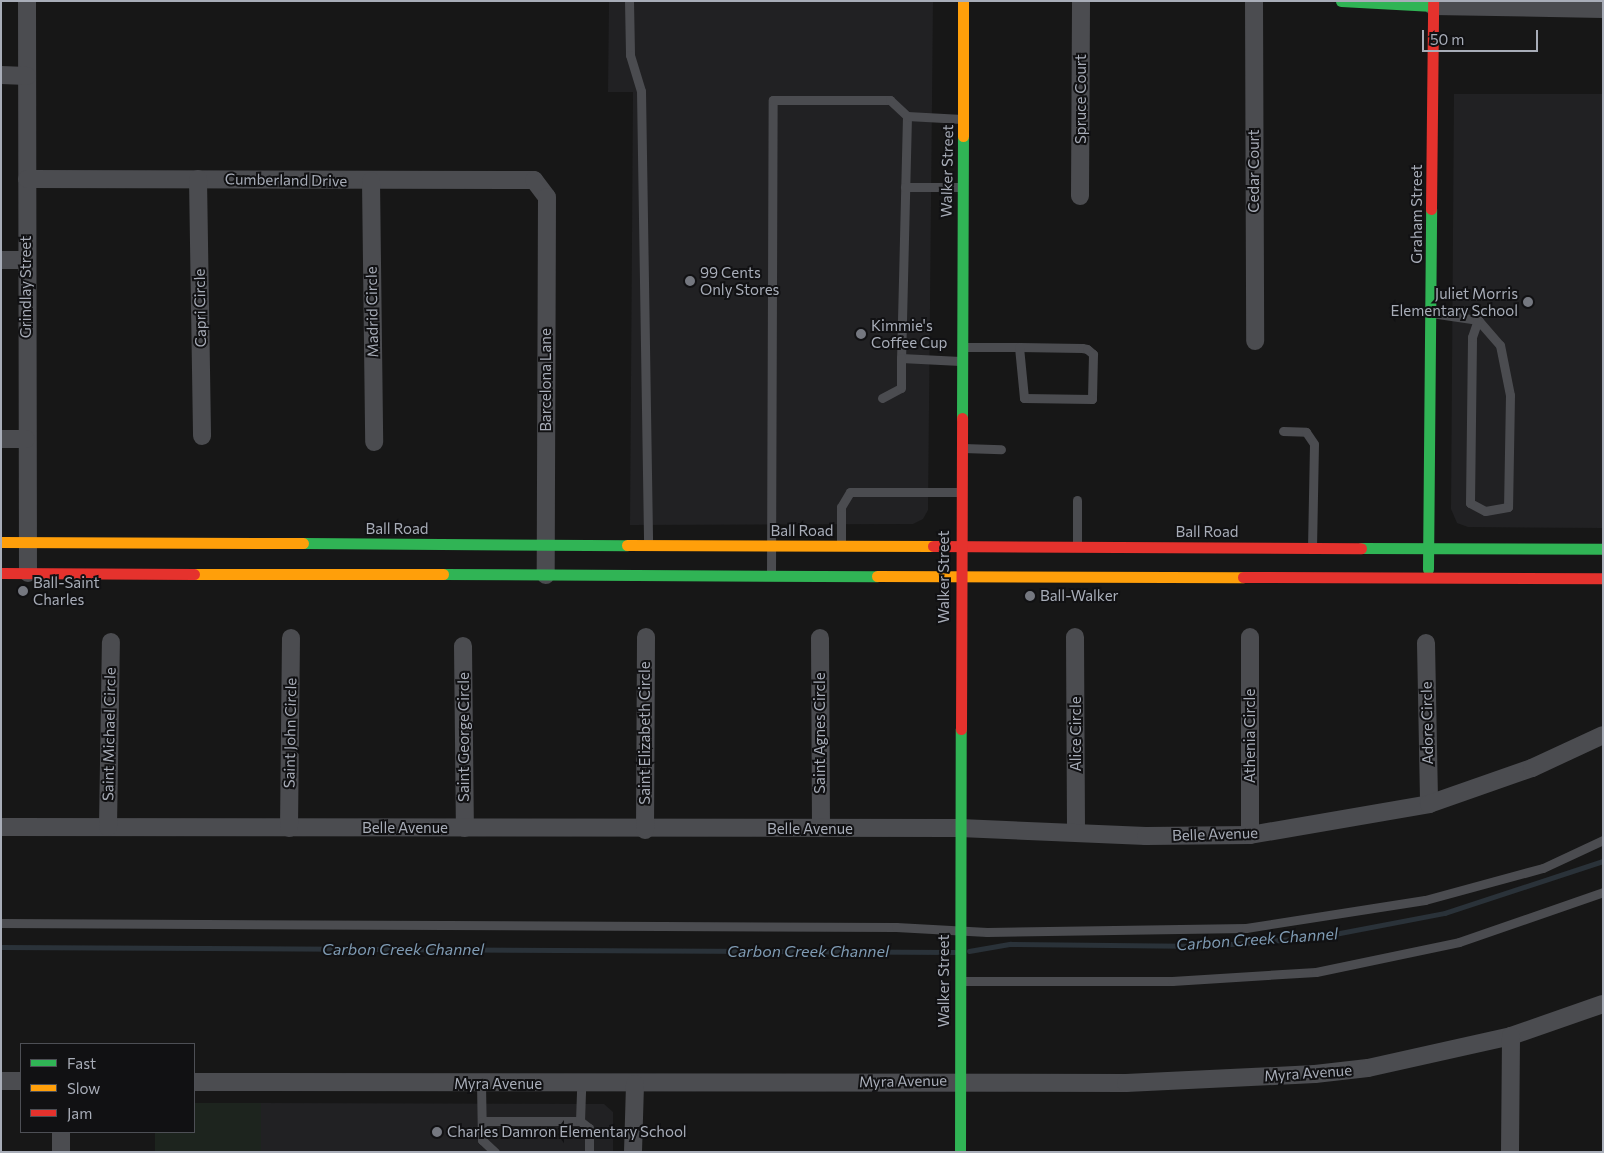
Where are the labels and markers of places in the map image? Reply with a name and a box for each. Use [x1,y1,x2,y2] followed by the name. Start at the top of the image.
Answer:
[700,263,779,298] place label: 99 Cents Only Stores
[684,275,696,287] marker: 99 Cents Only Stores
[1391,284,1518,319] place label: Juliet Morris Elementary School
[1522,296,1534,308] marker: Juliet Morris Elementary School
[871,316,947,351] place label: Kimmie's Coffee Cup
[855,328,867,340] marker: Kimmie's Coffee Cup
[33,573,100,608] place label: Ball-Saint Charles
[17,585,29,597] marker: Ball-Saint Charles
[1040,587,1119,605] place label: Ball-Walker
[1024,590,1036,602] marker: Ball-Walker
[447,1123,687,1141] place label: Charles Damron Elementary School
[431,1126,443,1138] marker: Charles Damron Elementary School

